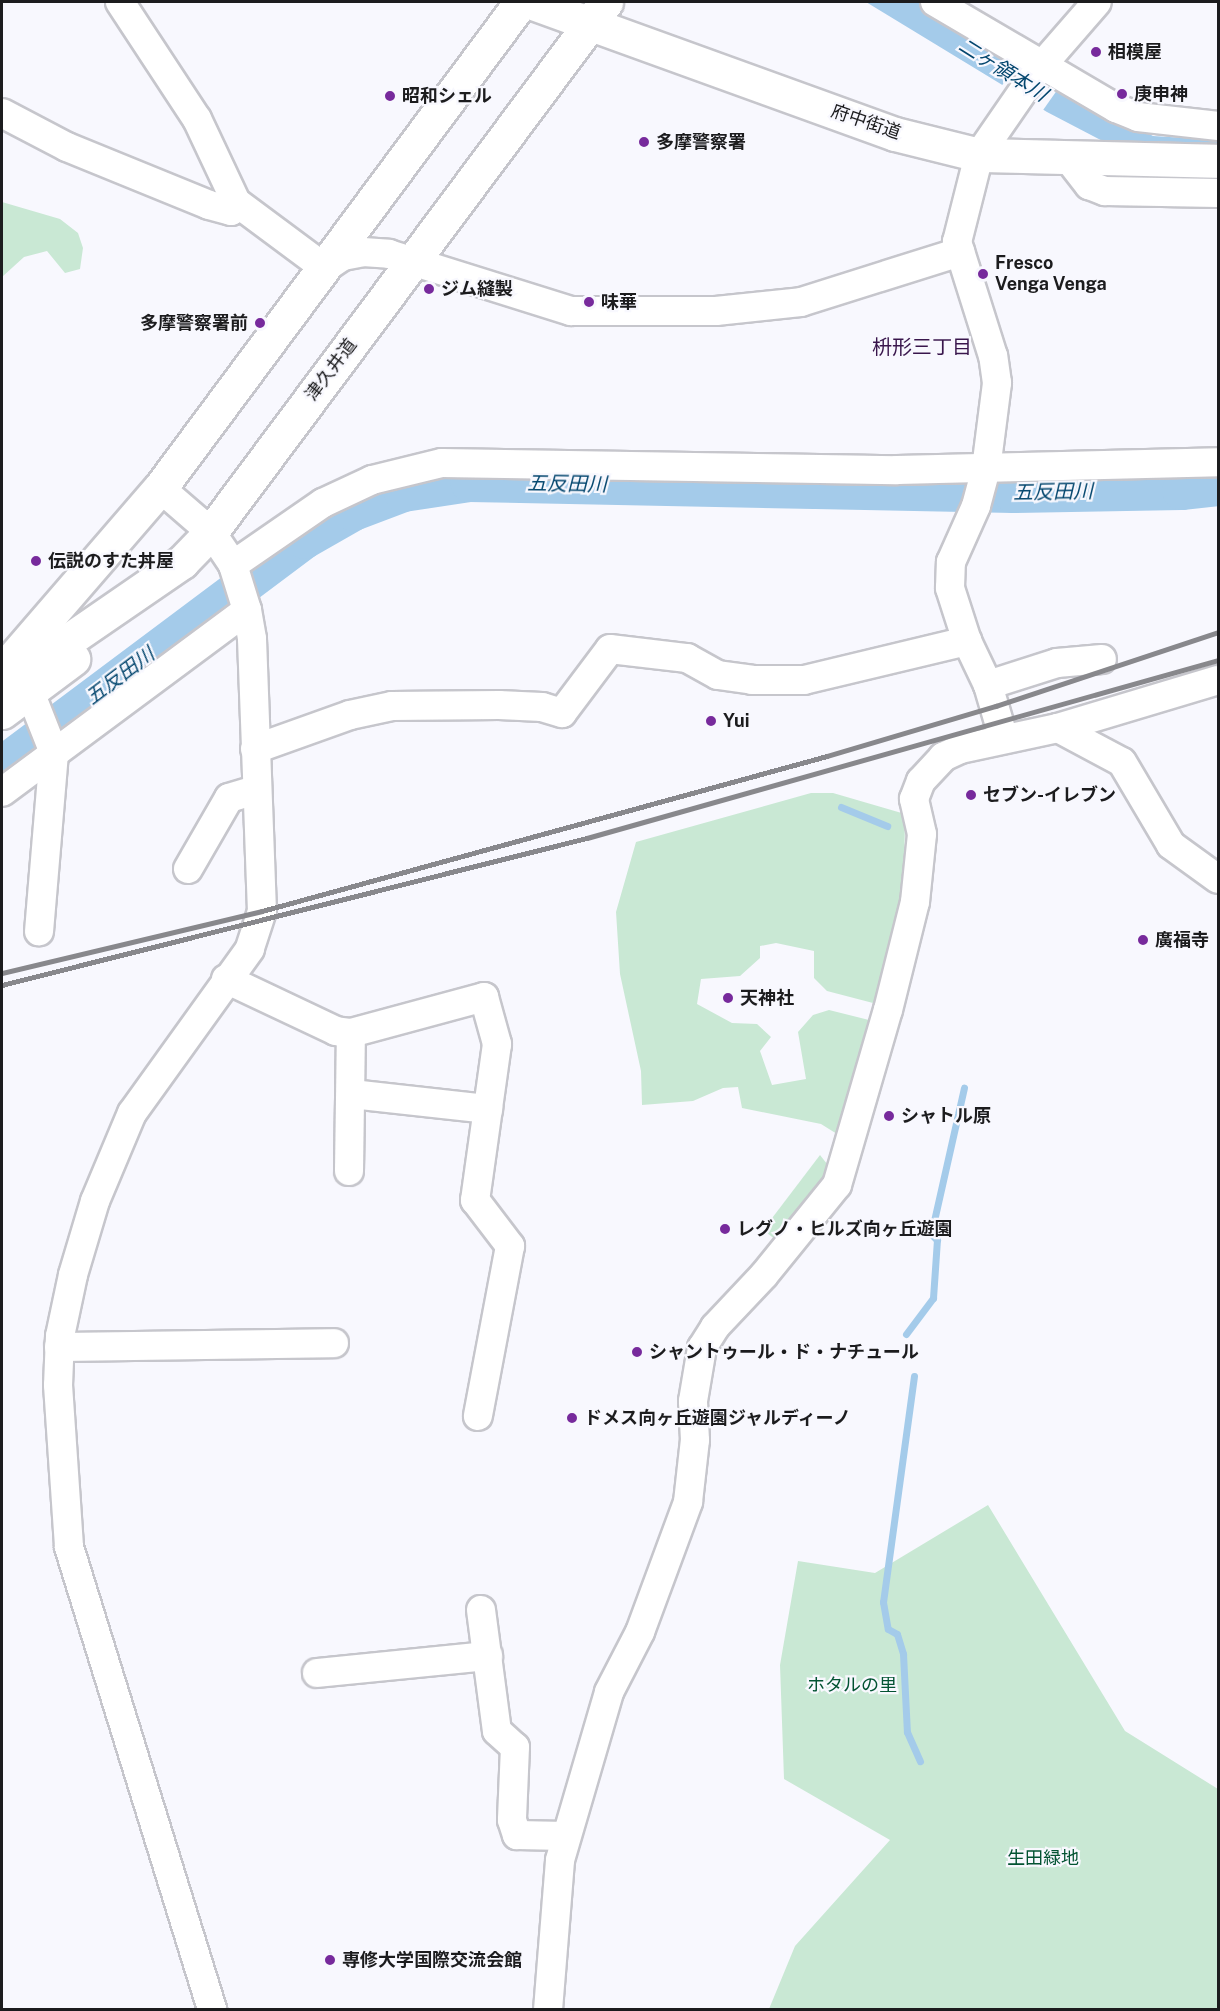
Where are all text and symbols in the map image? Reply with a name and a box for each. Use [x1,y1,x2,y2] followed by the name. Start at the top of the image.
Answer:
[954,33,1052,107] water label: 二ヶ領本川
[1108,41,1162,63] place label: 相模屋
[1089,45,1103,59] marker: 相模屋
[1134,83,1188,105] place label: 庚申神
[402,85,492,107] place label: 昭和シェル
[1115,87,1129,101] marker: 庚申神
[383,89,397,103] marker: 昭和シェル
[828,100,904,144] street label: 府中街道
[656,131,746,153] place label: 多摩警察署
[637,135,651,149] marker: 多摩警察署
[995,253,1107,296] place label: Fresco Venga Venga
[976,267,990,281] marker: Fresco Venga Venga
[441,278,513,300] place label: ジム縫製
[422,282,436,296] marker: ジム縫製
[601,291,637,313] place label: 味華
[582,295,596,309] marker: 味華
[140,312,248,334] place label: 多摩警察署前
[253,316,267,330] marker: 多摩警察署前
[301,335,361,405] street label: 津久井道
[872,335,972,359] district label: 枡形三丁目
[527,471,607,497] water label: 五反田川
[1013,479,1093,505] water label: 五反田川
[48,550,174,572] place label: 伝説のすた丼屋
[29,554,43,568] marker: 伝説のすた丼屋
[81,642,159,710] water label: 五反田川
[723,710,749,732] place label: Yui
[704,714,718,728] marker: Yui
[983,784,1116,806] place label: セブン-イレブン
[964,788,978,802] marker: セブン-イレブン
[1155,929,1209,951] place label: 廣福寺
[1136,933,1150,947] marker: 廣福寺
[740,987,794,1009] place label: 天神社
[721,991,735,1005] marker: 天神社
[901,1105,991,1127] place label: シャトル原
[882,1109,896,1123] marker: シャトル原
[737,1218,953,1240] place label: レグノ・ヒルズ向ヶ丘遊園
[718,1222,732,1236] marker: レグノ・ヒルズ向ヶ丘遊園
[649,1341,919,1363] place label: シャントゥール・ド・ナチュール
[630,1345,644,1359] marker: シャントゥール・ド・ナチュール
[584,1407,854,1429] place label: ドメス向ヶ丘遊園ジャルディーノ
[565,1411,579,1425] marker: ドメス向ヶ丘遊園ジャルディーノ
[807,1674,897,1696] park label: ホタルの里
[1007,1847,1079,1869] park label: 生田緑地
[342,1949,522,1971] place label: 専修大学国際交流会館
[323,1953,337,1967] marker: 専修大学国際交流会館

